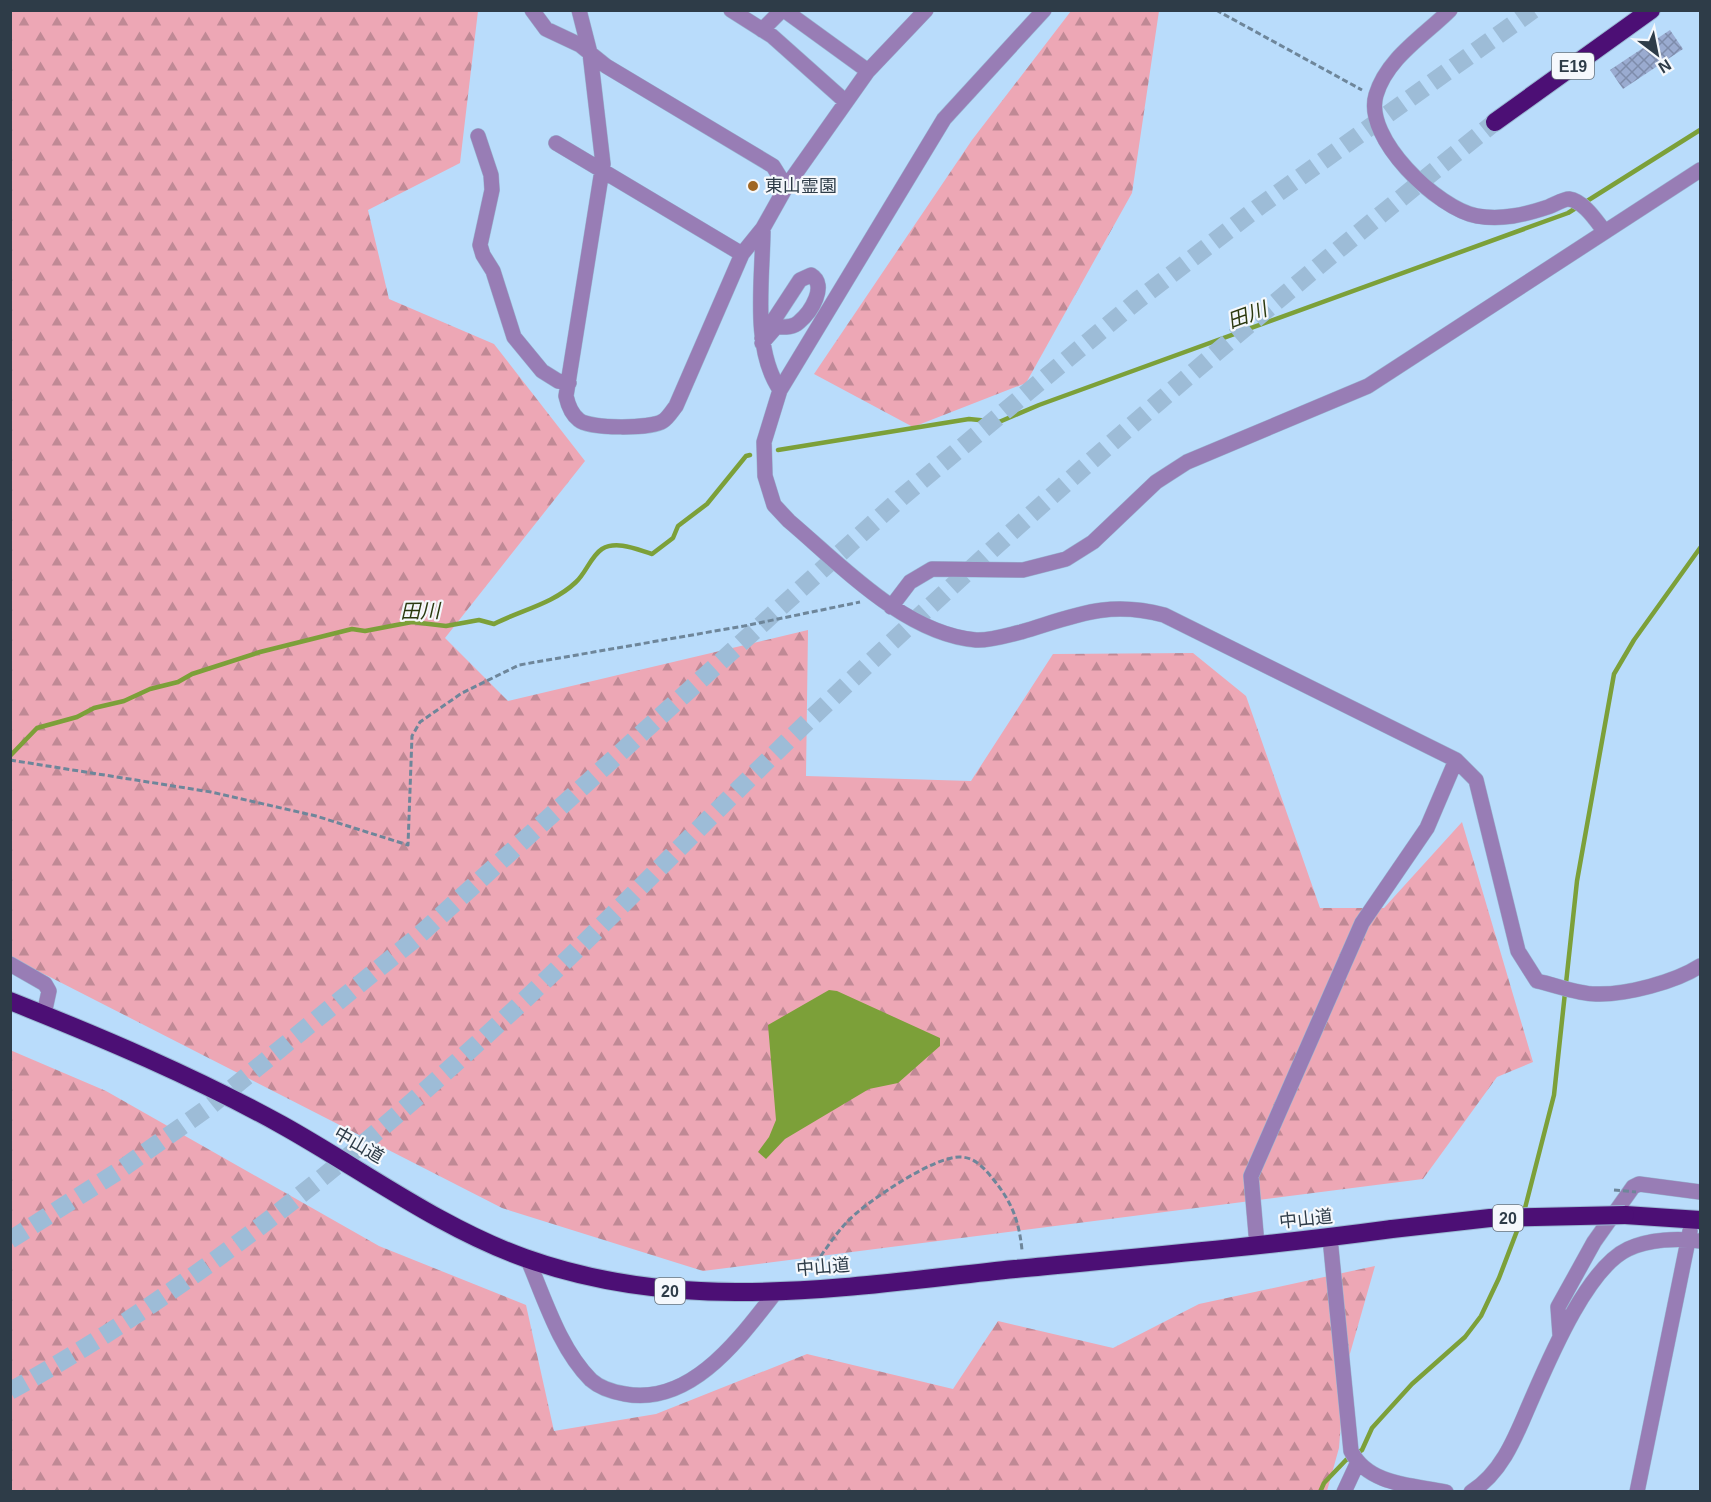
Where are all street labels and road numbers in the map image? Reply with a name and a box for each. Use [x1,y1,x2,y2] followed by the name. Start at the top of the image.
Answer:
[1552,53,1594,79] road number: E19
[331,1123,387,1167] street label: 中山道
[1493,1205,1523,1231] road number: 20
[1278,1206,1334,1232] street label: 中山道
[795,1255,851,1279] street label: 中山道
[655,1278,685,1304] road number: 20

